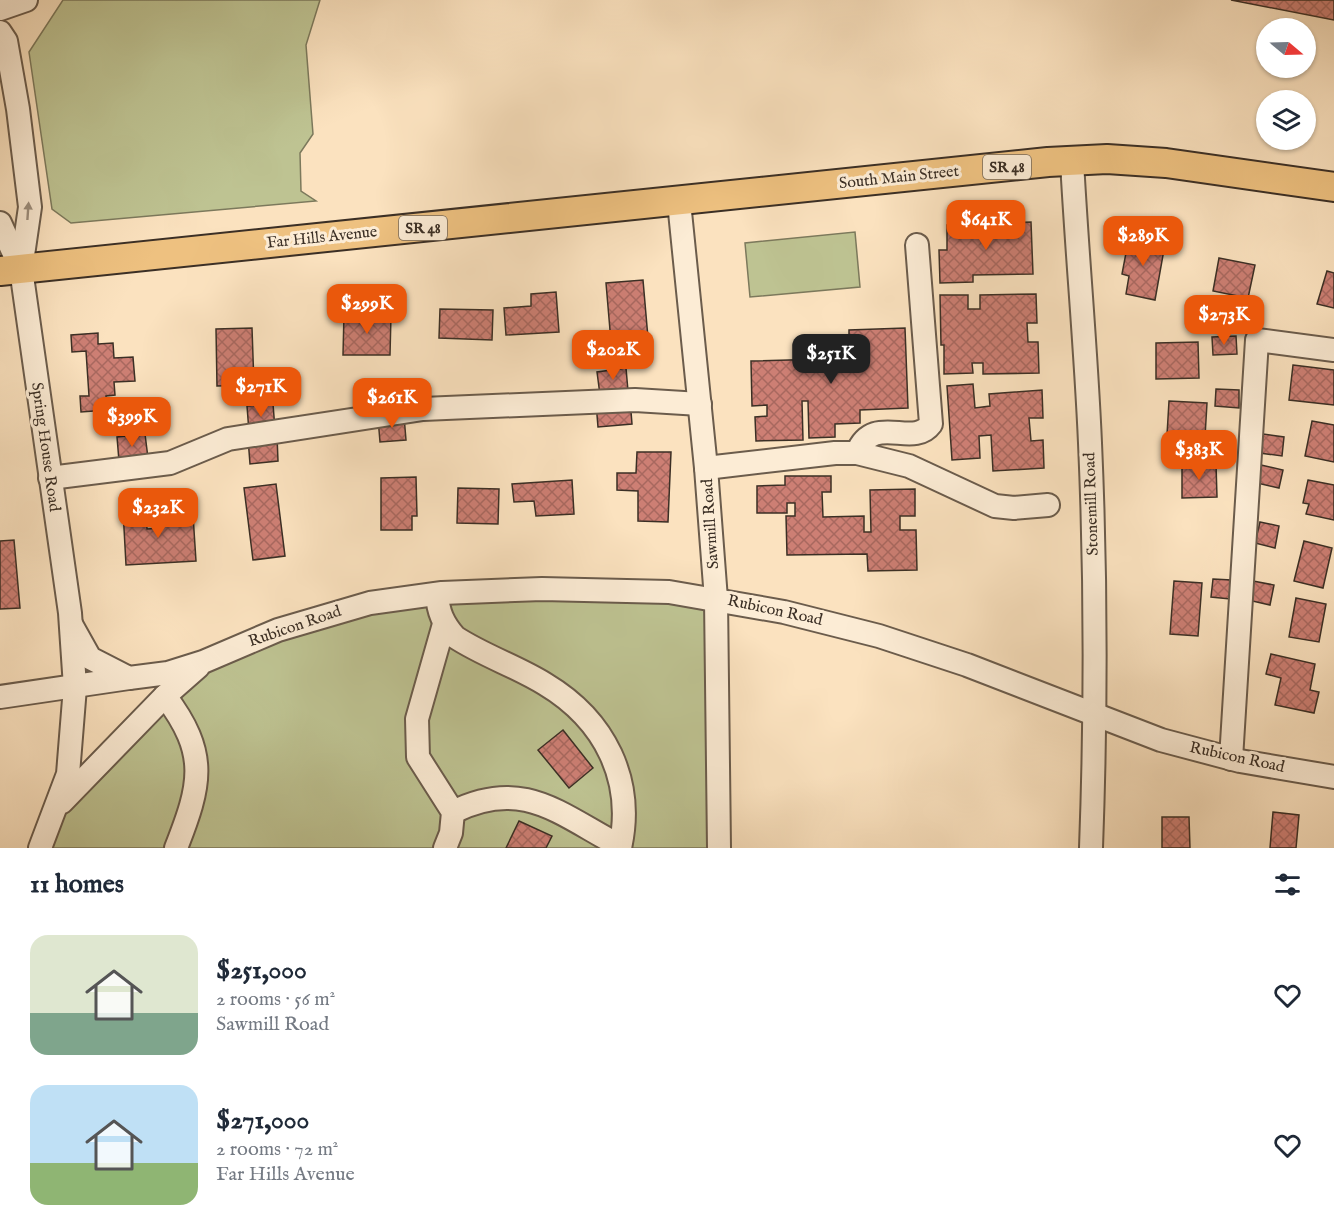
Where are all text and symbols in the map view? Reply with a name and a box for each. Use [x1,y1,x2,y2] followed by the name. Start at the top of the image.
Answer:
[1256,18,1316,78] north arrow
[1256,18,1316,150] map controls
[1256,90,1316,150] button: layers
[983,155,1031,179] road number: SR 48
[838,162,961,194] street label: South Main Street
[944,200,1028,251] pin: $641K
[24,201,33,220] one-way arrow
[960,207,1012,232] text: $641K
[399,216,447,240] road number: SR 48
[1101,216,1185,267] pin: $289K
[266,222,378,254] street label: Far Hills Avenue
[1117,223,1169,248] text: $289K
[325,284,409,335] pin: $299K
[341,291,393,316] text: $299K
[1182,295,1266,346] pin: $273K
[1198,302,1250,327] text: $273K
[571,330,655,381] pin: $202K
[789,334,873,385] pin: $251K
[586,337,640,362] text: $202K
[806,341,856,366] text: $251K
[219,367,303,418] pin: $271K
[235,374,287,399] text: $271K
[350,378,434,429] pin: $261K
[26,381,64,514] street label: Spring House Road
[367,385,417,410] text: $261K
[90,397,174,448] pin: $399K
[107,404,157,429] text: $399K
[1157,430,1241,481] pin: $383K
[1175,437,1223,462] text: $383K
[1080,452,1104,556] street label: Stonemill Road
[698,478,724,570] street label: Sawmill Road
[116,488,200,539] pin: $232K
[132,495,184,520] text: $232K
[726,591,825,631] street label: Rubicon Road
[246,602,344,652] street label: Rubicon Road
[1188,738,1287,778] street label: Rubicon Road
[30,868,124,901] text: 11 homes
[1271,868,1304,901] icon: filters
[216,954,307,987] text: $251,000
[78,959,150,1031] icon: home
[1271,979,1304,1012] icon: heart
[216,987,335,1012] text: 2 rooms · 56 m²
[216,1012,329,1037] text: Sawmill Road
[216,1104,309,1137] text: $271,000
[78,1109,150,1181] icon: home
[1271,1129,1304,1162] icon: heart
[216,1137,338,1162] text: 2 rooms · 72 m²
[216,1162,355,1187] text: Far Hills Avenue

